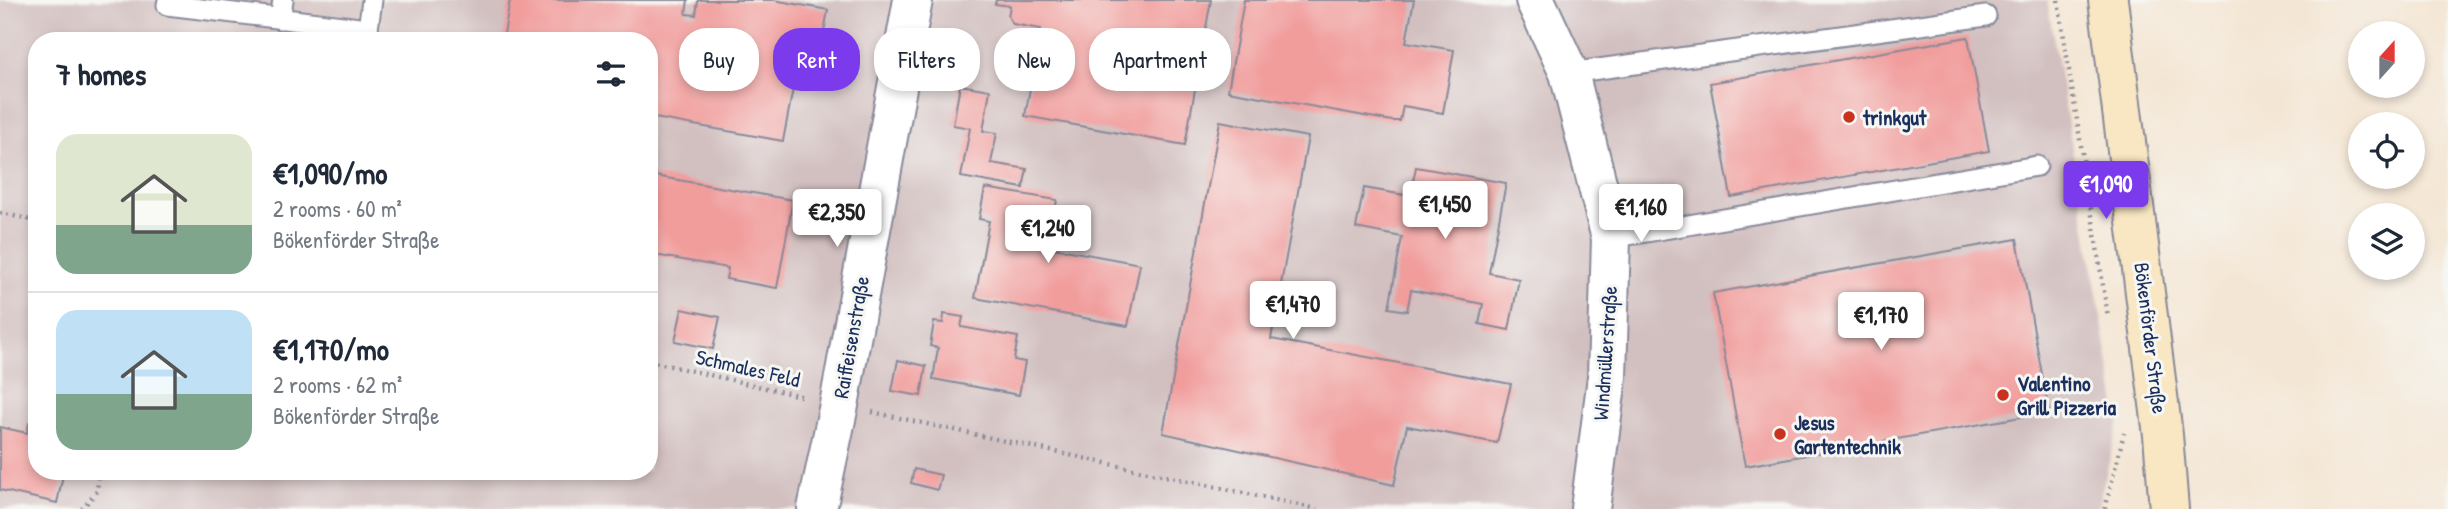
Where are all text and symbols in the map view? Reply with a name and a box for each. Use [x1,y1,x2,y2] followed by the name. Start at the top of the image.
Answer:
[2348,21,2426,98] north arrow
[2348,21,2425,280] map controls
[679,28,759,91] chip: Buy
[773,28,860,91] chip: Rent
[874,28,980,91] chip: Filters
[994,28,1075,91] chip: New
[1089,28,1231,91] chip: Apartment
[56,54,146,94] text: 7 homes
[592,55,630,93] icon: filters
[1862,103,1927,133] place label: trinkgut
[1841,109,1857,125] marker: trinkgut
[2348,112,2425,189] button: locate
[273,153,387,193] text: €1,090/mo
[112,162,196,246] icon: home
[2049,162,2163,221] pin: €1,090
[2079,168,2133,199] text: €1,090
[1388,182,1502,241] pin: €1,450
[1584,184,1698,244] pin: €1,160
[1419,188,1471,219] text: €1,450
[780,190,894,249] pin: €2,350
[1615,191,1667,222] text: €1,160
[273,193,402,224] text: 2 rooms · 60 m²
[809,196,865,227] text: €2,350
[2348,203,2425,280] button: layers
[991,205,1105,265] pin: €1,240
[1021,212,1075,243] text: €1,240
[273,224,439,255] text: Bökenförder Straße
[2127,261,2175,415] street label: Bökenförder Straße
[826,274,876,400] street label: Raiffeisenstraße
[1236,282,1350,341] pin: €1,470
[1586,285,1624,421] street label: Windmüllerstraße
[1266,288,1320,319] text: €1,470
[1824,292,1938,352] pin: €1,170
[1854,299,1908,330] text: €1,170
[273,329,389,369] text: €1,170/mo
[112,338,196,422] icon: home
[693,342,803,394] street label: Schmales Feld
[273,369,402,400] text: 2 rooms · 62 m²
[2017,369,2117,422] place label: Valentino Grill Pizzeria
[1995,387,2011,403] marker: Valentino Grill Pizzeria
[273,400,439,431] text: Bökenförder Straße
[1794,408,1901,461] place label: Jesus Gartentechnik
[1772,426,1788,442] marker: Jesus Gartentechnik

